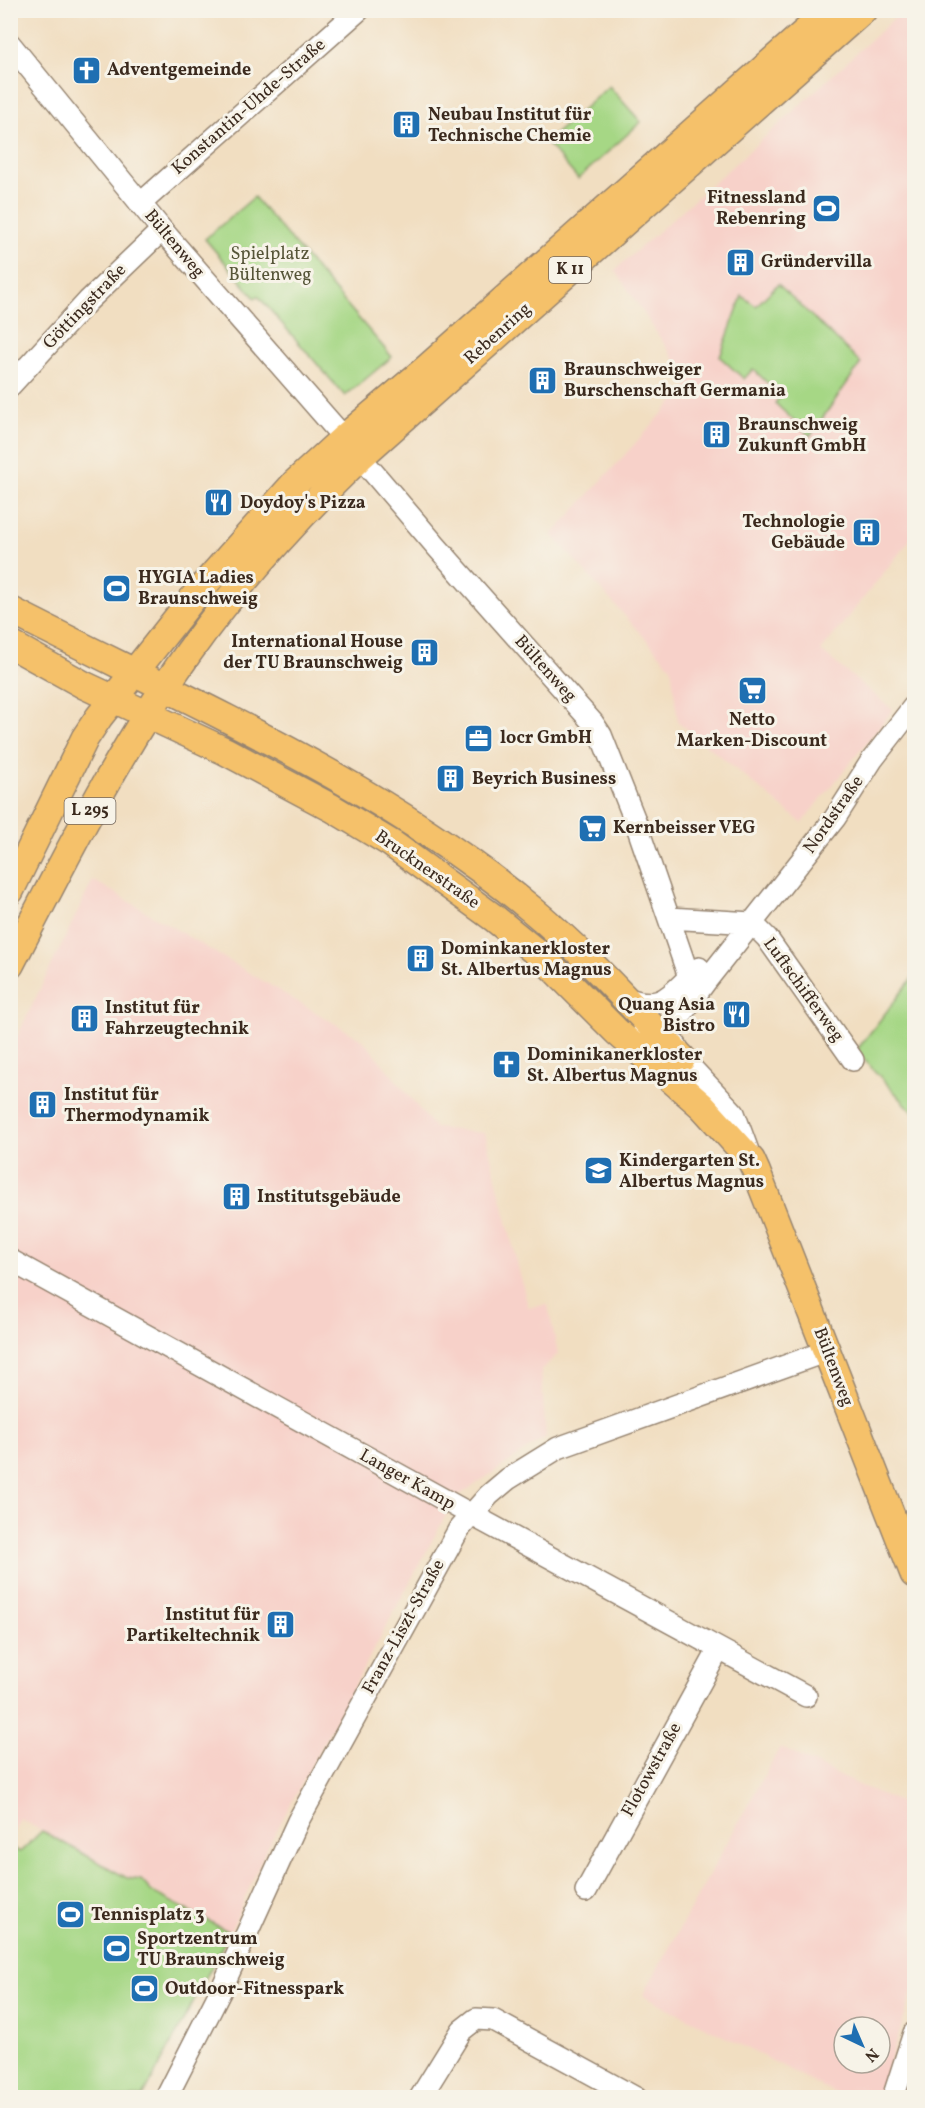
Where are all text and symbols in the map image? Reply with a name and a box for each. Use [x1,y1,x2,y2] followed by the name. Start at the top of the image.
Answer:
[167,33,331,181] street label: Konstantin-Uhde-Straße
[70,54,102,86] church icon: Adventgemeinde
[107,58,251,83] place label: Adventgemeinde
[428,103,592,149] place label: Neubau Institut für Technische Chemie
[391,109,423,141] building icon: Neubau Institut für Technische Chemie
[707,186,806,232] place label: Fitnessland Rebenring
[811,192,843,224] sports icon: Fitnessland Rebenring
[138,204,210,284] street label: Bültenweg
[229,242,311,288] park label: Spielplatz Bültenweg
[724,246,756,278] building icon: Gründervilla
[761,250,872,275] place label: Gründervilla
[549,257,591,283] road number: K 11
[38,259,132,355] street label: Göttingstraße
[459,297,537,371] street label: Rebenring
[564,358,786,404] place label: Braunschweiger Burschenschaft Germania
[527,364,559,396] building icon: Braunschweiger Burschenschaft Germania
[738,413,866,459] place label: Braunschweig Zukunft GmbH
[701,419,733,451] building icon: Braunschweig Zukunft GmbH
[203,487,235,519] restaurant icon: Doydoy's Pizza
[240,491,366,516] place label: Doydoy's Pizza
[742,510,845,556] place label: Technologie Gebäude
[850,516,882,548] building icon: Technologie Gebäude
[138,566,258,612] place label: HYGIA Ladies Braunschweig
[101,572,133,604] sports icon: HYGIA Ladies Braunschweig
[223,630,403,676] place label: International House der TU Braunschweig
[508,630,582,708] street label: Bültenweg
[408,636,440,668] building icon: International House der TU Braunschweig
[736,675,768,707] supermarket icon: Netto Marken-Discount
[677,708,827,754] place label: Netto Marken-Discount
[463,722,495,754] office icon: locr GmbH
[500,726,592,751] place label: locr GmbH
[435,763,467,795] building icon: Beyrich Business
[472,767,616,792] place label: Beyrich Business
[798,771,870,859] street label: Nordstraße
[64,798,116,824] road number: L 295
[576,812,608,844] supermarket icon: Kernbeisser VEG
[613,816,756,841] place label: Kernbeisser VEG
[369,824,485,916] street label: Brucknerstraße
[757,933,849,1047] street label: Luftschifferweg
[441,937,612,983] place label: Dominkanerkloster St. Albertus Magnus
[404,943,436,975] building icon: Dominkanerkloster St. Albertus Magnus
[618,993,715,1039] place label: Quang Asia Bistro
[105,996,249,1042] place label: Institut für Fahrzeugtechnik
[720,999,752,1031] restaurant icon: Quang Asia Bistro
[68,1002,100,1034] building icon: Institut für Fahrzeugtechnik
[527,1043,703,1089] place label: Dominikanerkloster St. Albertus Magnus
[490,1049,522,1081] church icon: Dominikanerkloster St. Albertus Magnus
[64,1083,210,1129] place label: Institut für Thermodynamik
[27,1089,59,1121] building icon: Institut für Thermodynamik
[619,1149,764,1195] place label: Kindergarten St. Albertus Magnus
[582,1155,614,1187] school or university icon: Kindergarten St. Albertus Magnus
[220,1181,252,1213] building icon: Institutsgebäude
[257,1185,401,1210] place label: Institutsgebäude
[806,1324,860,1410] street label: Bültenweg
[355,1443,459,1517] street label: Langer Kamp
[357,1555,451,1699] street label: Franz-Liszt-Straße
[126,1603,260,1649] place label: Institut für Partikeltechnik
[265,1609,297,1641] building icon: Institut für Partikeltechnik
[616,1718,688,1822] street label: Flotowstraße
[54,1899,86,1931] sports icon: Tennisplatz 3
[91,1903,204,1928] place label: Tennisplatz 3
[137,1927,285,1973] place label: Sportzentrum TU Braunschweig
[100,1933,132,1965] sports icon: Sportzentrum TU Braunschweig
[128,1973,160,2005] sports icon: Outdoor-Fitnesspark
[165,1977,344,2002] place label: Outdoor-Fitnesspark
[832,2015,892,2075] north arrow
[859,2042,883,2067] text: N

